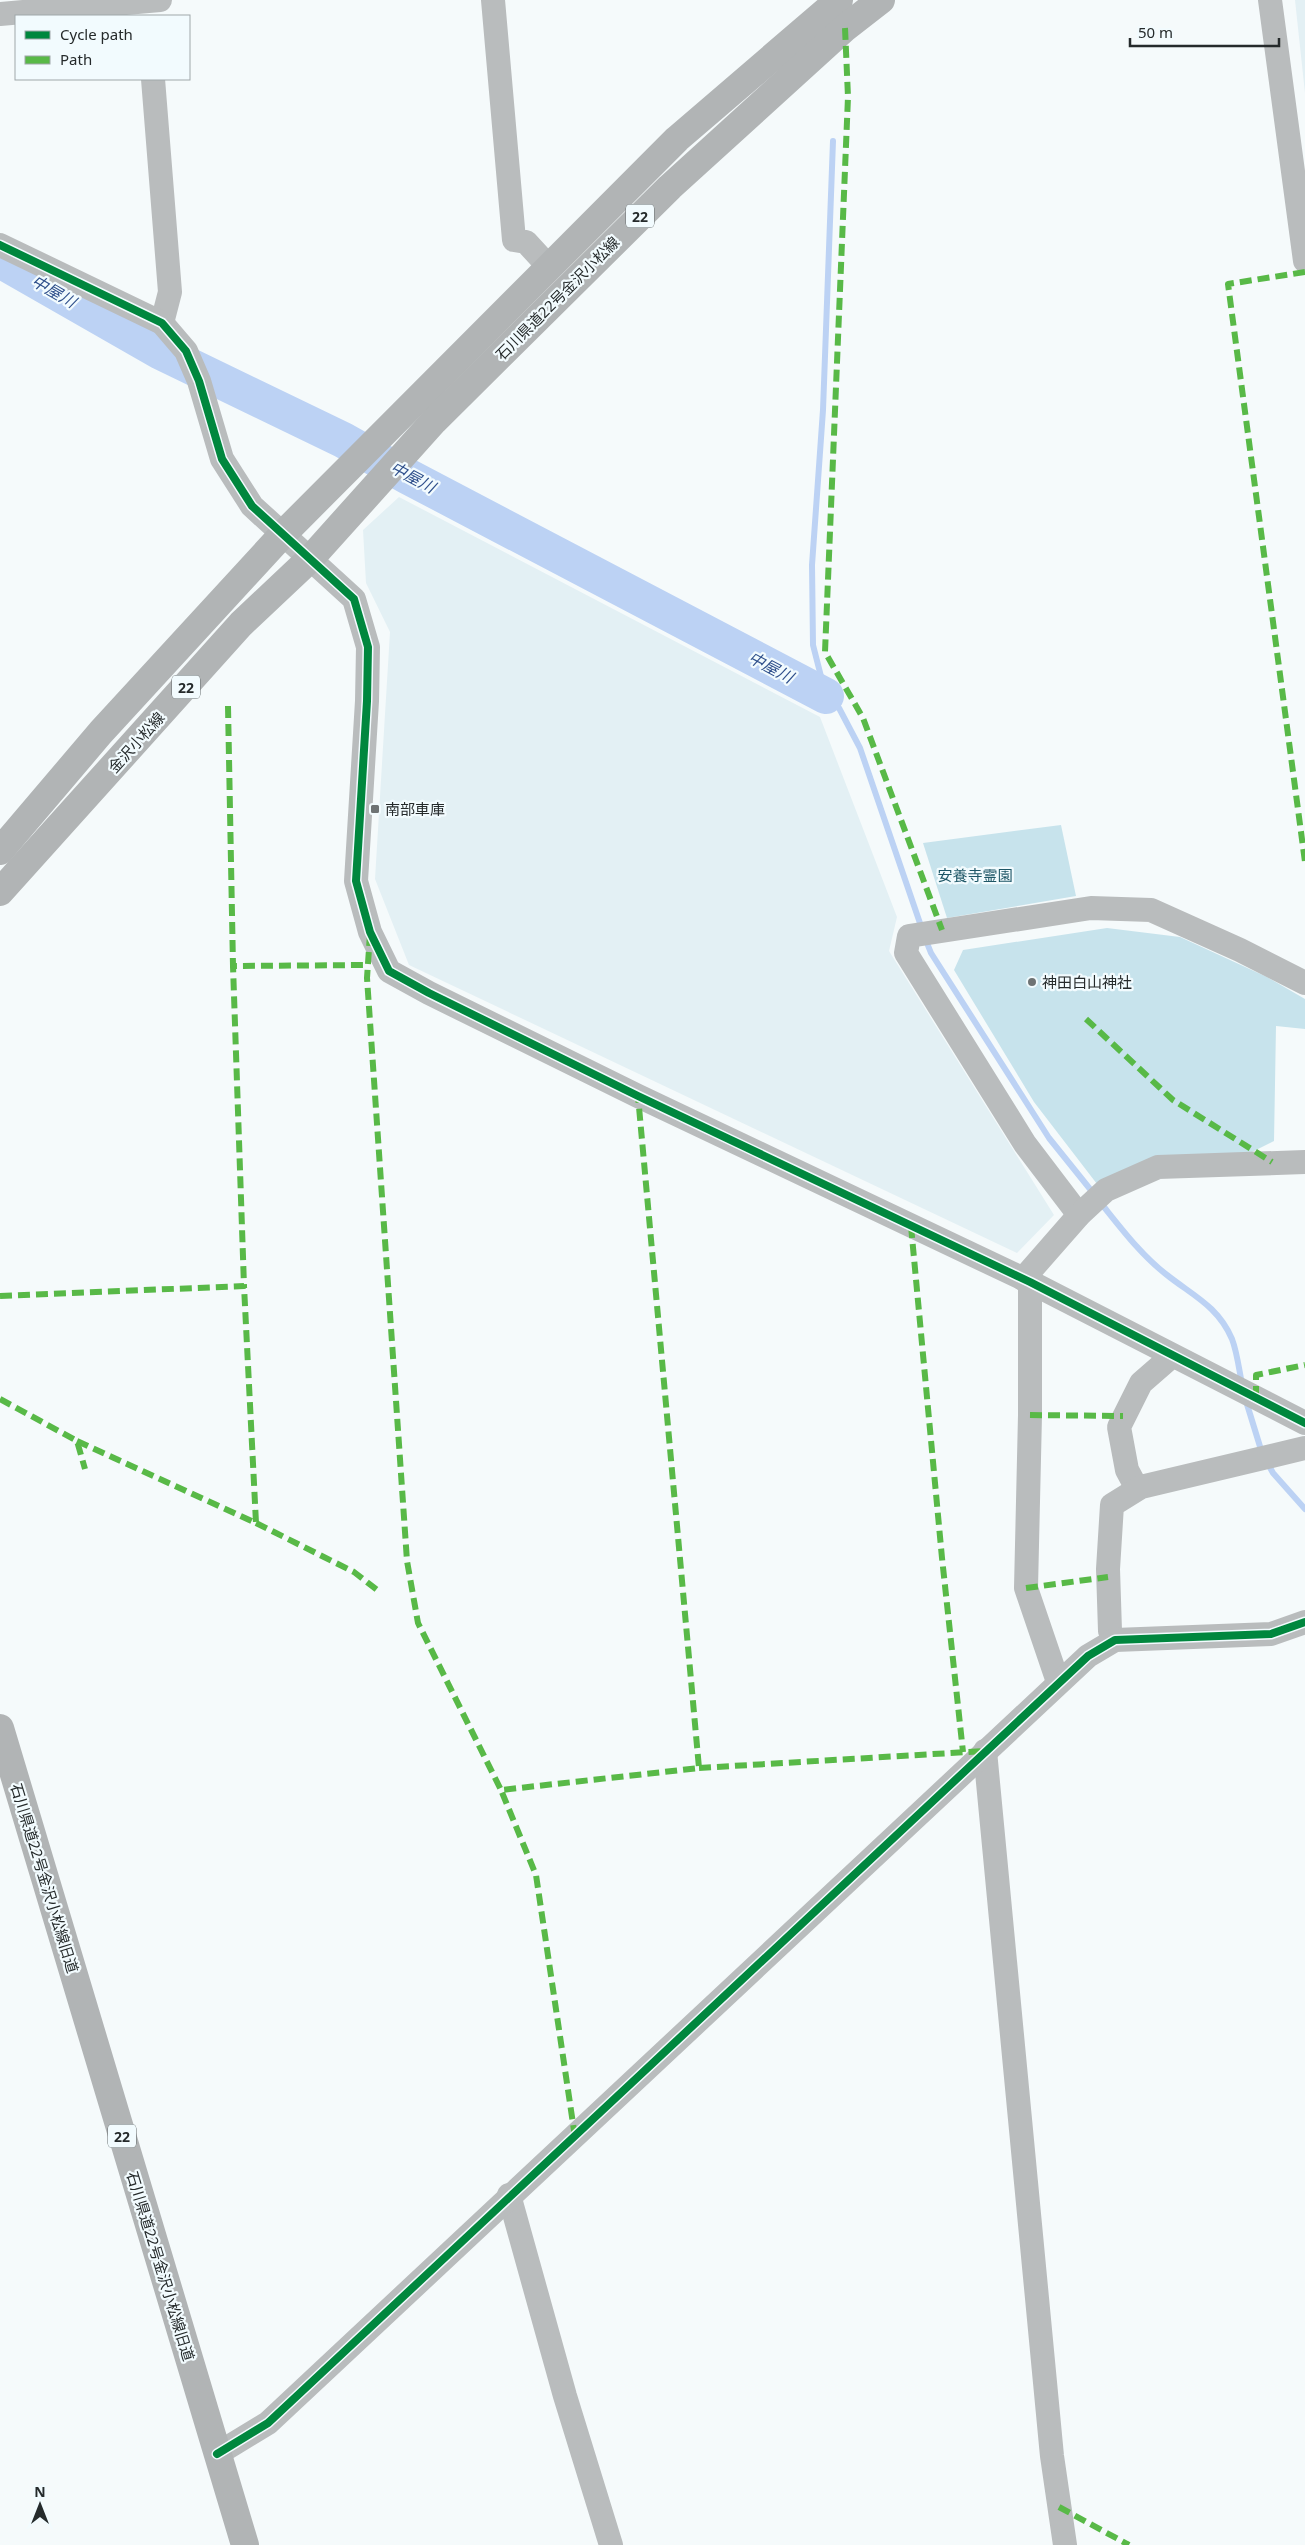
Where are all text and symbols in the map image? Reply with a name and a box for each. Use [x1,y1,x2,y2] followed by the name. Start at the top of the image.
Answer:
[15,15,190,80] legend
[1130,15,1279,47] scale bar
[1138,22,1173,42] text: 50 m
[60,24,133,44] text: Cycle path
[60,49,92,69] text: Path
[626,205,654,228] road number: 22
[491,232,623,364] street label: 石川県道22号金沢小松線
[28,269,82,314] water label: 中屋川
[387,456,441,499] water label: 中屋川
[745,646,799,689] water label: 中屋川
[172,676,200,699] road number: 22
[103,707,169,777] street label: 金沢小松線
[385,799,445,819] place label: 南部車庫
[369,803,381,815] marker: 南部車庫
[937,865,1013,885] park label: 安養寺霊園
[1042,972,1132,992] place label: 神田白山神社
[1026,976,1038,988] marker: 神田白山神社
[7,1781,83,1975] street label: 石川県道22号金沢小松線旧道
[108,2124,136,2148] road number: 22
[123,2169,199,2363] street label: 石川県道22号金沢小松線旧道
[15,2480,65,2530] north arrow
[34,2482,46,2501] text: N

